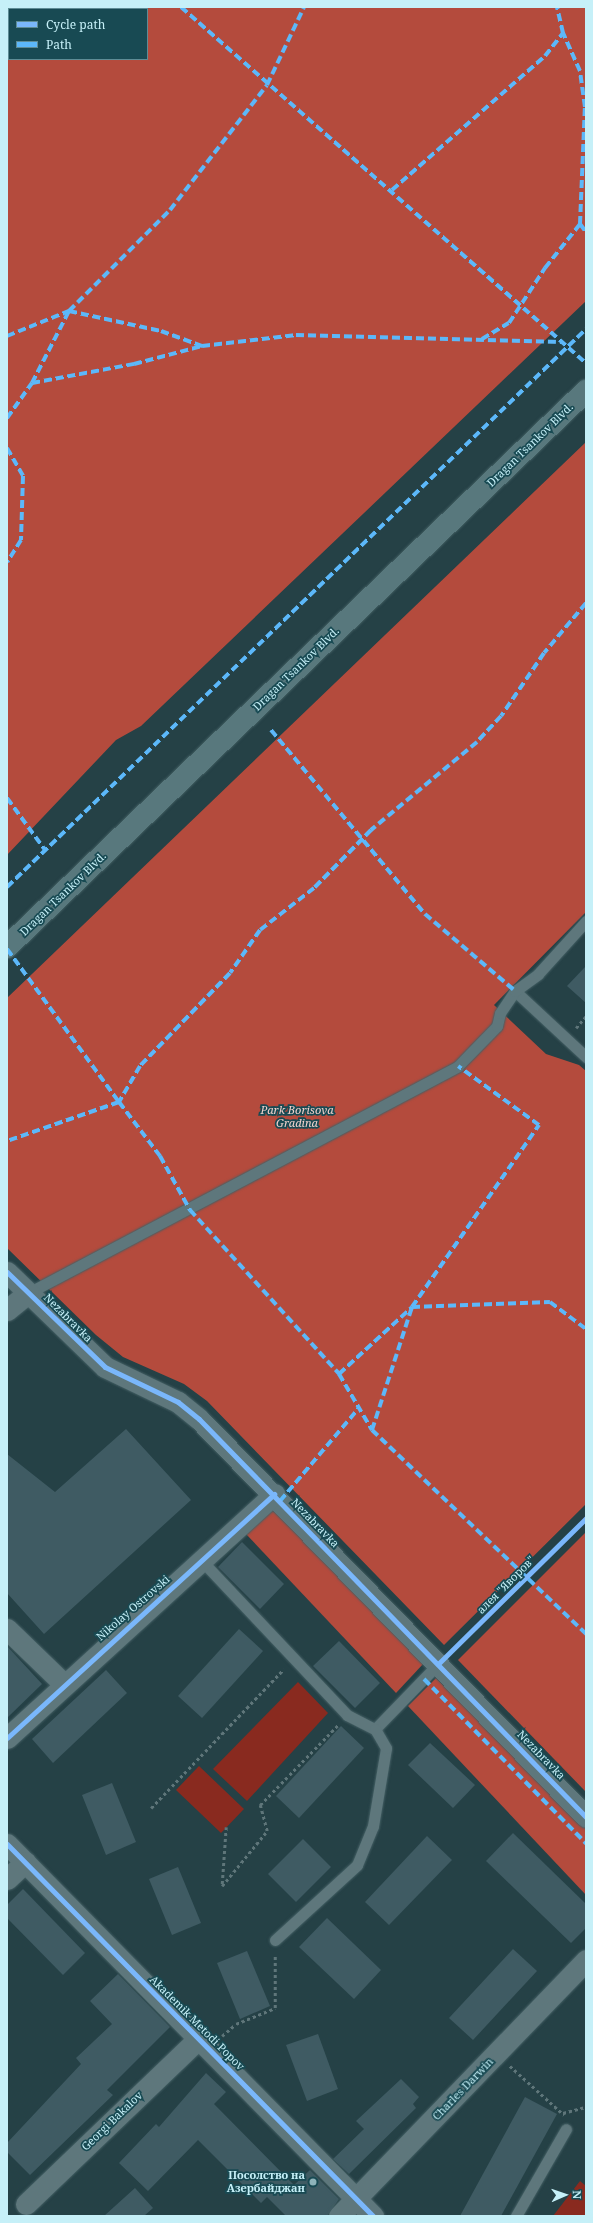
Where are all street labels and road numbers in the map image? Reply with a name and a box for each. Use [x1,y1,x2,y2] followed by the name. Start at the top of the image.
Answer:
[484,401,576,489] street label: Dragan Tsankov Blvd.
[250,625,342,713] street label: Dragan Tsankov Blvd.
[17,850,109,938] street label: Dragan Tsankov Blvd.
[41,1291,95,1345] street label: Nezabravka
[288,1496,342,1550] street label: Nezabravka
[474,1553,538,1617] street label: алея "Яворов"
[94,1573,172,1643] street label: Nikolay Ostrovski
[514,1728,568,1782] street label: Nezabravka
[147,1973,247,2073] street label: Akademik Metodi Popov
[430,2055,496,2123] street label: Charles Darwin
[79,2089,145,2153] street label: Georgi Bakalov

